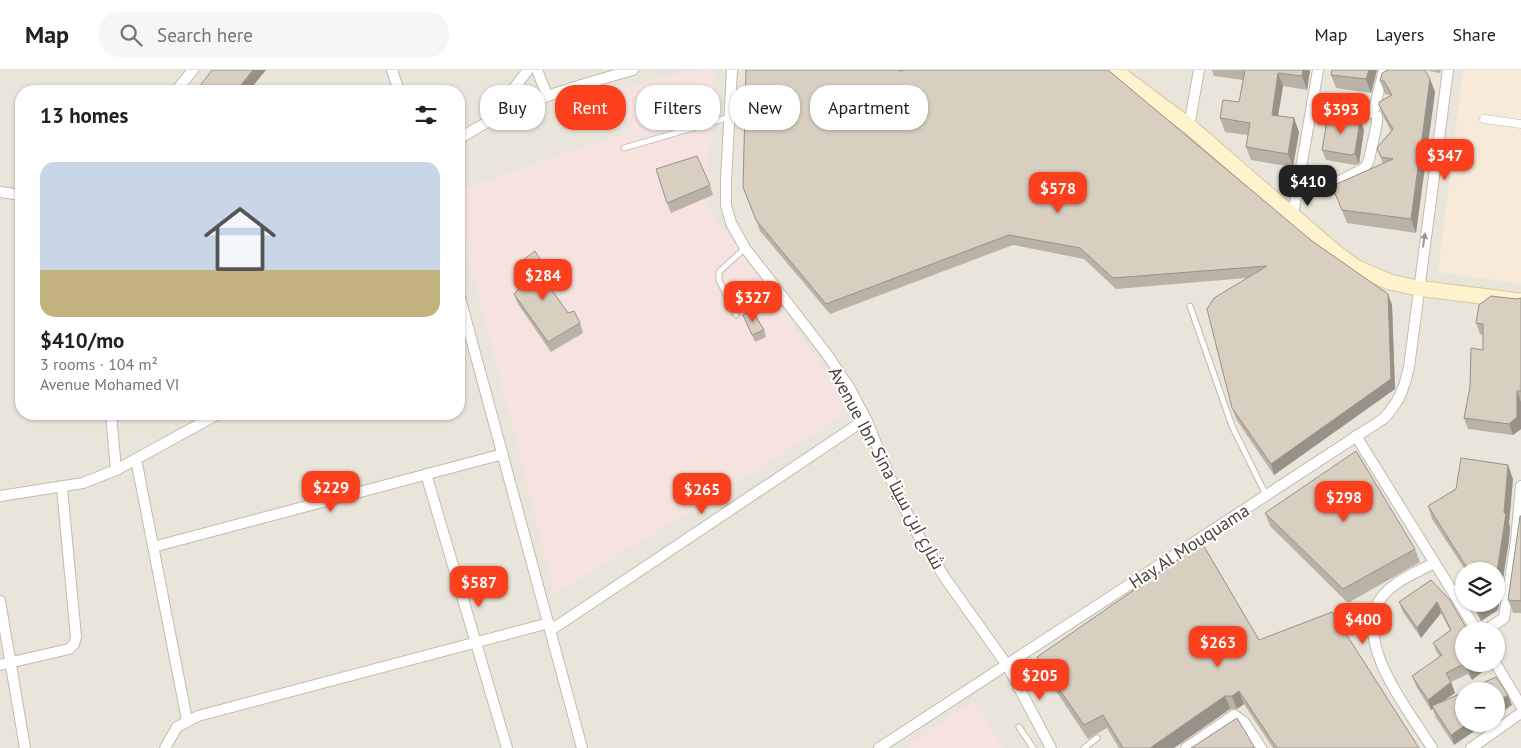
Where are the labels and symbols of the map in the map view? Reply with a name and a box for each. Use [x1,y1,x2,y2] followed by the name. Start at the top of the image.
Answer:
[1311,92,1371,135] pin: $393
[1415,138,1475,181] pin: $347
[1278,164,1338,207] pin: $410
[1028,172,1088,214] pin: $578
[1421,232,1429,248] one-way arrow
[513,258,573,301] pin: $284
[723,280,783,323] pin: $327
[823,363,950,574] street label: Avenue Ibn Sina شارع ابن سينا
[301,470,361,513] pin: $229
[672,472,732,515] pin: $265
[1314,480,1374,523] pin: $298
[1124,498,1254,594] street label: Hay Al Mouquama
[449,566,509,608] pin: $587
[1333,602,1393,645] pin: $400
[1188,626,1248,668] pin: $263
[1010,658,1070,701] pin: $205

